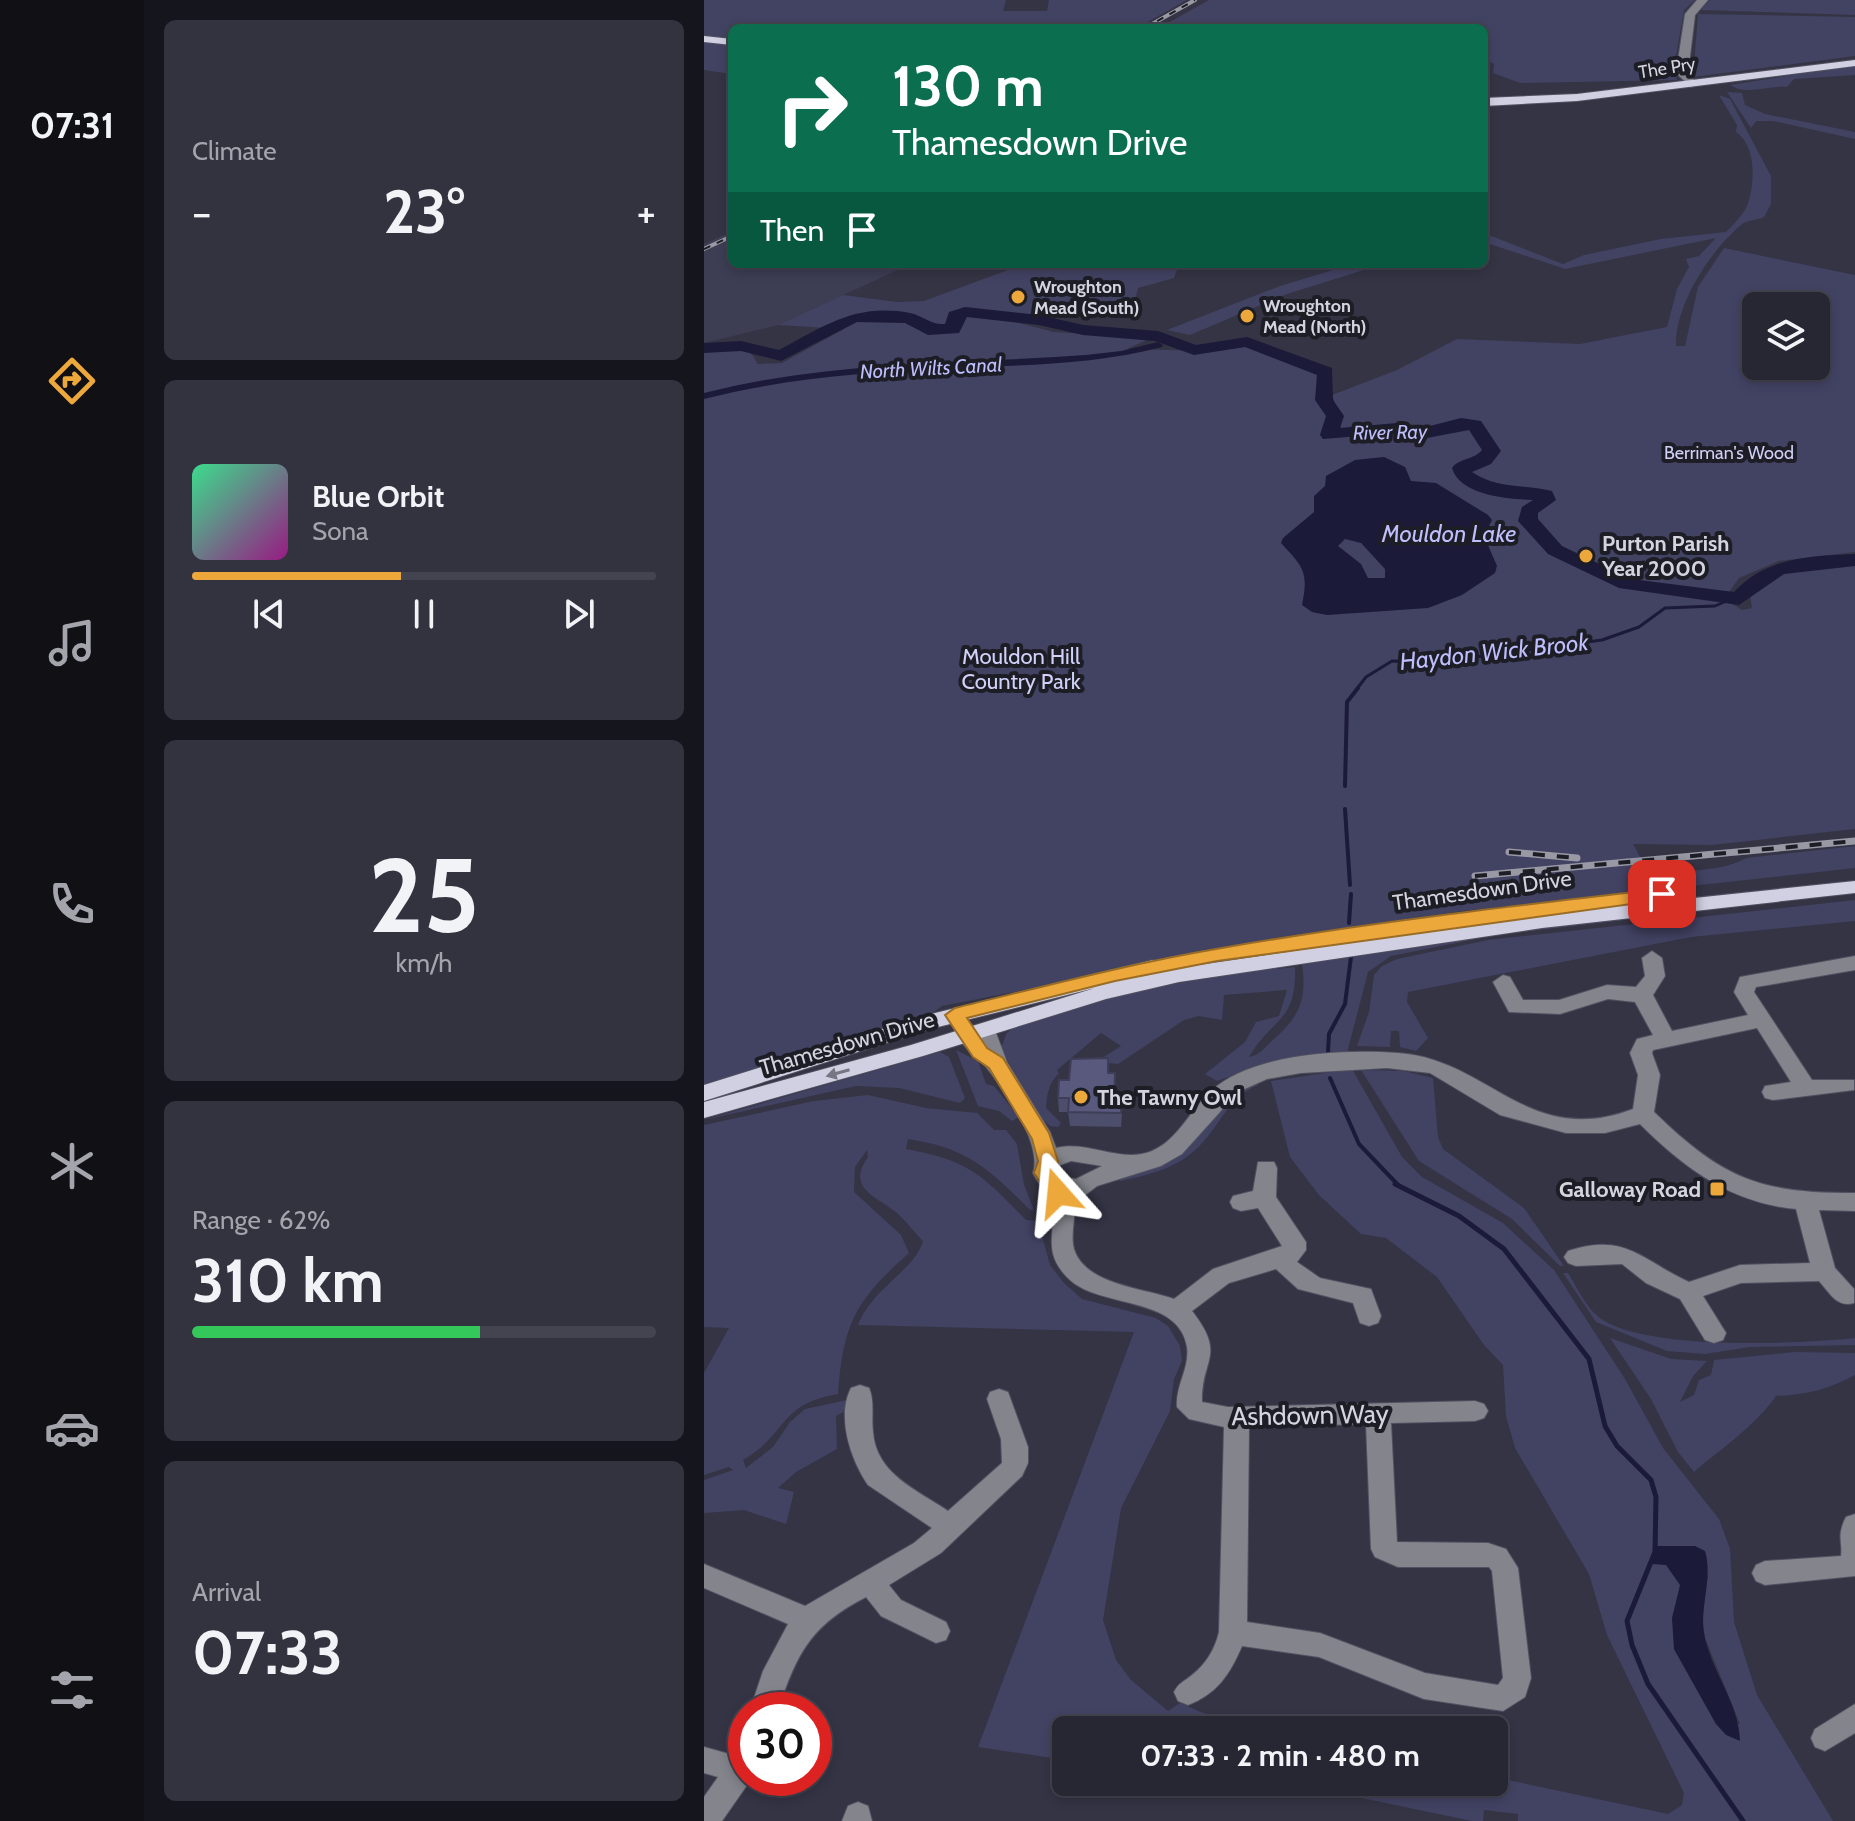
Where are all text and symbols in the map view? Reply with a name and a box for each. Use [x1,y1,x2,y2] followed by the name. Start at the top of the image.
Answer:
[892,52,1044,120] text: 130 m
[1637,53,1697,83] street label: The Pry
[760,56,864,160] icon: right
[30,103,114,147] text: 07:31
[892,120,1187,164] text: Thamesdown Drive
[192,135,277,167] text: Climate
[383,175,465,248] text: 23°
[192,186,211,239] text: −
[637,186,656,239] text: +
[840,208,884,252] icon: arrive
[760,212,824,249] text: Then
[1034,276,1139,319] place label: Wroughton Mead (South)
[1009,288,1027,306] marker: Wroughton Mead (South)
[1742,292,1830,380] map controls
[1742,292,1830,380] button: layers
[1263,295,1366,338] place label: Wroughton Mead (North)
[1238,307,1256,325] marker: Wroughton Mead (North)
[859,352,1003,384] water label: North Wilts Canal
[44,353,100,409] icon: directions
[1353,419,1428,445] water label: River Ray
[1664,442,1794,464] park label: Berriman's Wood
[312,478,444,515] text: Blue Orbit
[312,515,369,547] text: Sona
[1381,519,1516,548] water label: Mouldon Lake
[1601,530,1729,582] place label: Purton Parish Year 2000
[1577,547,1595,565] marker: Purton Parish Year 2000
[247,592,291,636] icon: previous
[402,592,446,636] icon: pause
[557,592,601,636] icon: next
[44,615,100,671] icon: music
[1398,627,1591,676] water label: Haydon Wick Brook
[961,643,1081,695] park label: Mouldon Hill Country Park
[369,832,479,958] text: 25
[1628,860,1696,928] pin
[1391,865,1573,916] street label: Thamesdown Drive
[1640,872,1684,916] icon: arrive
[44,876,100,932] icon: phone
[396,947,452,979] text: km/h
[757,1006,938,1081] street label: Thamesdown Drive
[826,1067,850,1080] one-way arrow
[1097,1084,1242,1111] place label: The Tawny Owl
[1072,1088,1090,1106] marker: The Tawny Owl
[44,1138,100,1194] icon: climate
[1016,1151,1100,1235] position arrow
[1559,1176,1701,1203] place label: Galloway Road
[1708,1180,1726,1198] marker: Galloway Road
[192,1204,330,1236] text: Range · 62%
[192,1244,384,1317] text: 310 km
[1231,1398,1389,1432] street label: Ashdown Way
[44,1400,100,1456] icon: car
[192,1576,261,1608] text: Arrival
[192,1616,343,1689] text: 07:33
[44,1662,100,1718] icon: filters
[728,1692,832,1796] speed limit sign: 30
[1140,1737,1420,1774] text: 07:33 · 2 min · 480 m

